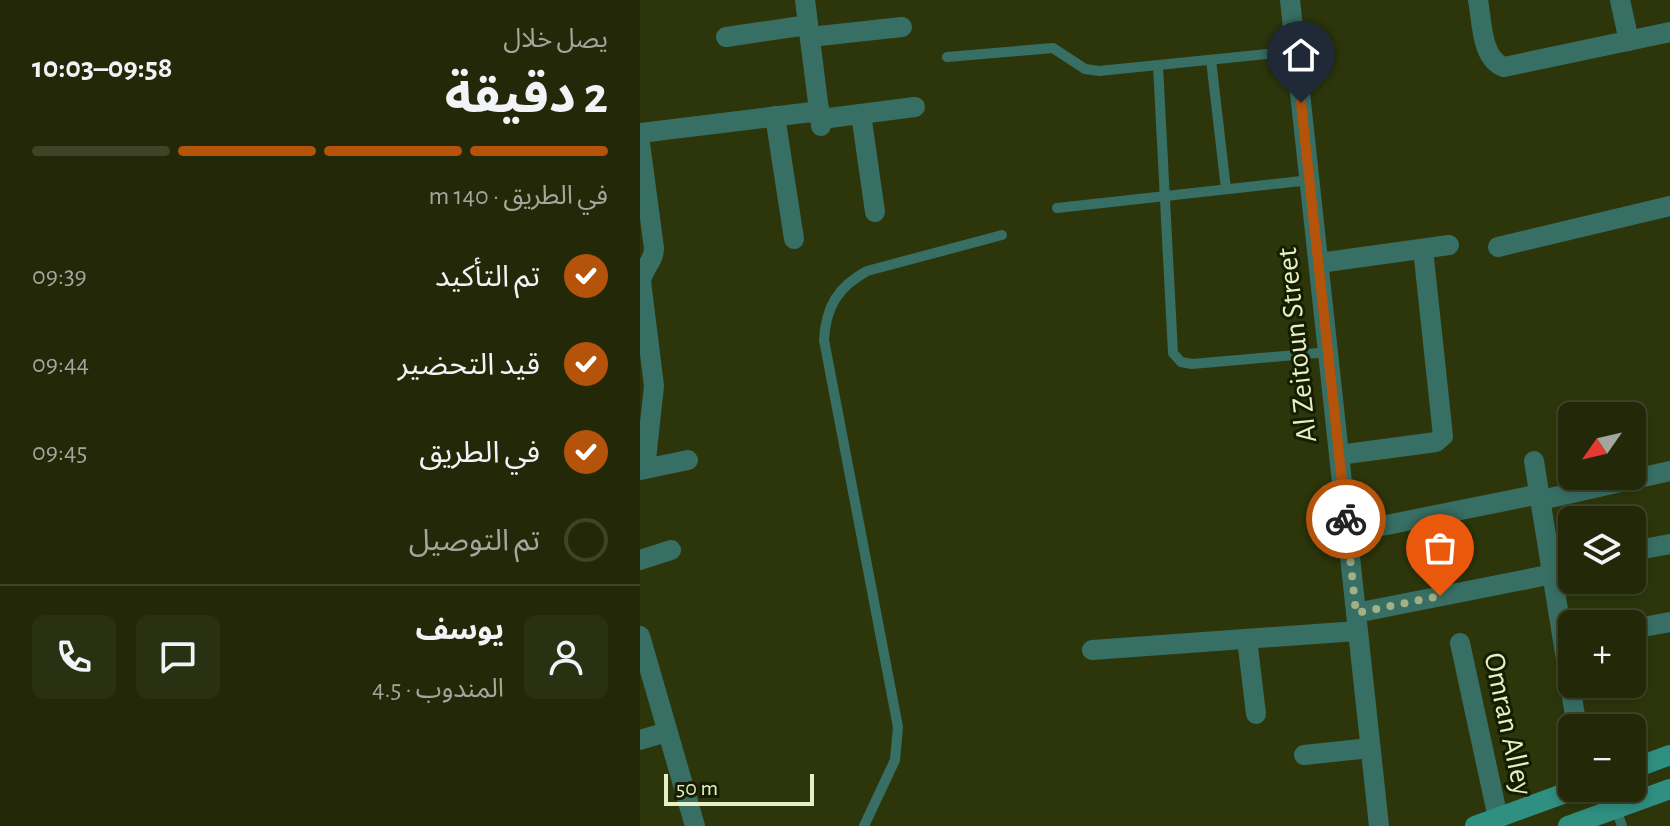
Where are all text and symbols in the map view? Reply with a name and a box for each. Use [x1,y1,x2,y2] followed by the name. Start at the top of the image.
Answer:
[1267,21,1335,103] pin
[503,26,608,52] text: يصل خلال
[1279,33,1323,77] icon: home
[32,53,172,83] text: 09:58–10:03
[445,70,608,122] text: 2 دقيقة
[428,183,608,209] text: في الطريق · 140 m
[1272,246,1322,444] street label: Al Zeitoun Street
[564,254,608,298] icon: check
[435,262,540,292] text: تم التأكيد
[32,263,87,289] text: 09:39
[564,342,608,386] icon: check
[398,350,540,380] text: قيد التحضير
[32,351,89,377] text: 09:44
[1558,402,1646,490] north arrow
[1558,402,1646,802] map controls
[564,430,608,474] icon: check
[419,438,540,468] text: في الطريق
[32,439,87,465] text: 09:45
[1306,479,1386,559] courier
[1324,497,1368,541] icon: bike
[1558,506,1646,594] button: layers
[1406,514,1474,596] pin
[409,526,540,556] text: تم التوصيل
[1418,526,1462,570] icon: bag
[1558,610,1646,698] button: +
[32,615,116,699] button: phone
[136,615,220,699] button: chat
[416,615,504,645] text: يوسف
[524,615,608,699] button: person
[1478,650,1538,798] street label: Omran Alley
[372,676,504,702] text: المندوب · 4.5
[1558,714,1646,802] button: −
[664,770,814,806] scale bar
[676,777,718,799] text: 50 m

